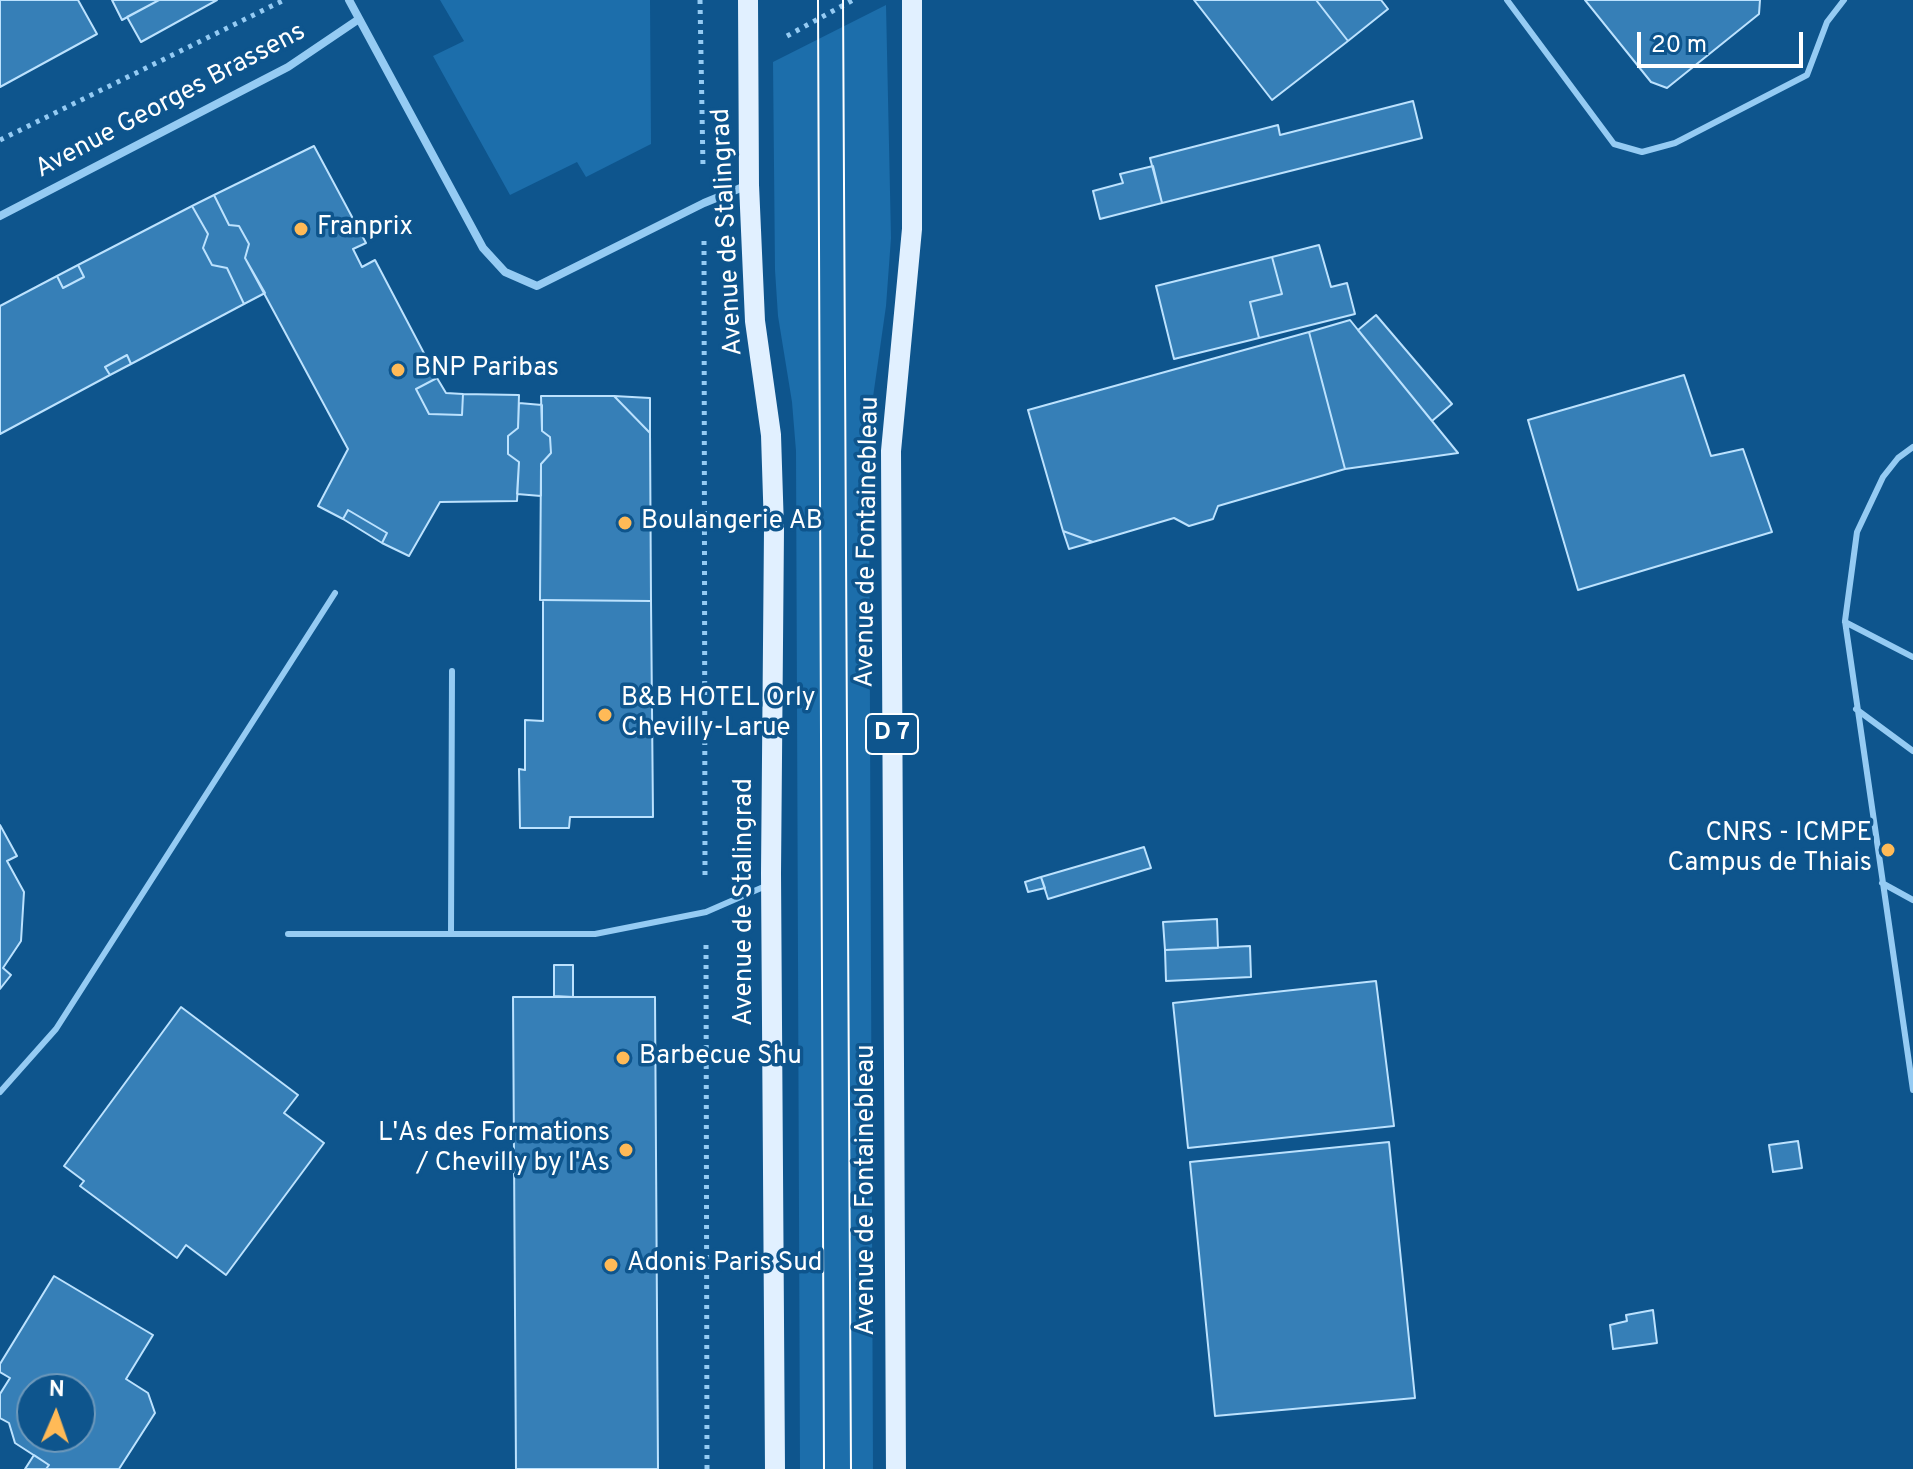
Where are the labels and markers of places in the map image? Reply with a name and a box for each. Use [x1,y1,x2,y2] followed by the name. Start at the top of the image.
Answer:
[317,213,413,245] place label: Franprix
[292,220,310,238] marker: Franprix
[414,354,559,386] place label: BNP Paribas
[389,361,407,379] marker: BNP Paribas
[641,507,823,539] place label: Boulangerie AB
[616,514,634,532] marker: Boulangerie AB
[621,684,815,746] place label: B&B HOTEL Orly Chevilly-Larue
[596,706,614,724] marker: B&B HOTEL Orly Chevilly-Larue
[1668,819,1872,880] place label: CNRS - ICMPE Campus de Thiais
[1879,841,1897,859] marker: CNRS - ICMPE Campus de Thiais
[639,1042,802,1074] place label: Barbecue Shu
[614,1049,632,1067] marker: Barbecue Shu
[378,1119,610,1180] place label: L'As des Formations / Chevilly by l'As
[617,1141,635,1159] marker: L'As des Formations / Chevilly by l'As
[627,1249,822,1281] place label: Adonis Paris Sud
[602,1256,620,1274] marker: Adonis Paris Sud

